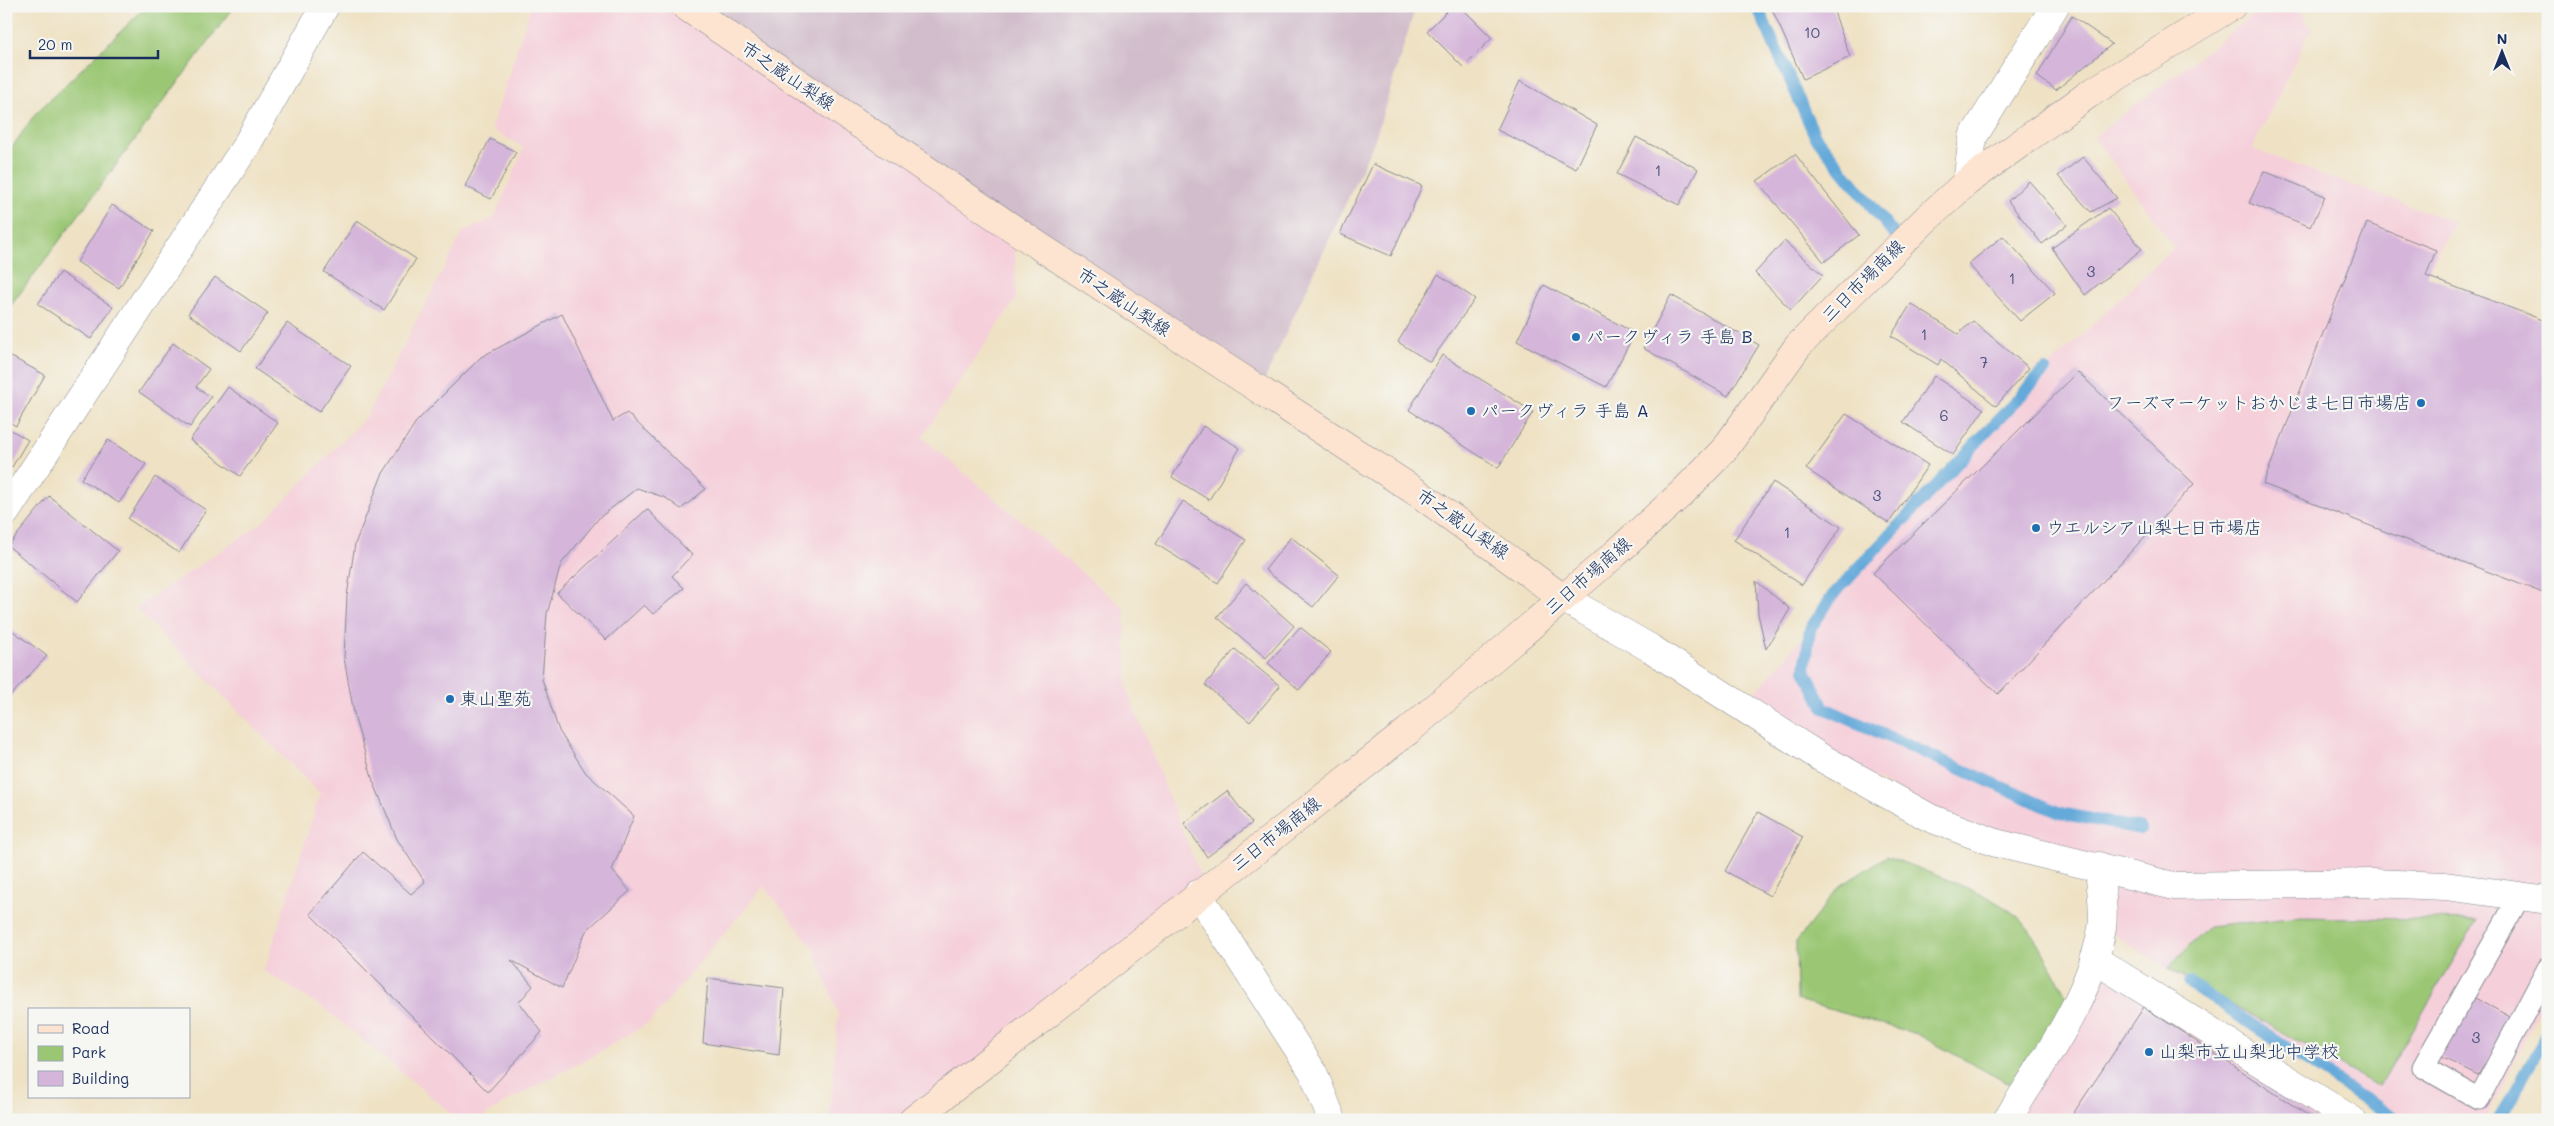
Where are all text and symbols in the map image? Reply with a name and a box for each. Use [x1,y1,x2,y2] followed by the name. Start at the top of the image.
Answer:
[1804,22,1820,42] house number: 10
[30,28,158,60] scale bar
[2476,28,2526,78] north arrow
[2497,29,2507,48] text: N
[38,34,72,54] text: 20 m
[737,35,840,115] street label: 市之蔵山梨線
[1655,160,1661,180] house number: 1
[1816,234,1909,327] street label: 三日市場南線
[1073,261,1176,341] street label: 市之蔵山梨線
[2087,261,2096,281] house number: 3
[2009,268,2015,288] house number: 1
[1586,324,1753,348] place label: パークヴィラ 手島 B
[1921,324,1927,344] house number: 1
[1570,331,1582,343] marker: パークヴィラ 手島 B
[1980,352,1988,372] house number: 7
[2107,390,2411,414] place label: フーズマーケットおかじま七日市場店
[2415,397,2427,409] marker: フーズマーケットおかじま七日市場店
[1481,398,1649,422] place label: パークヴィラ 手島 A
[1465,405,1477,417] marker: パークヴィラ 手島 A
[1939,405,1949,425] house number: 6
[1412,482,1515,564] street label: 市之蔵山梨線
[1873,485,1882,505] house number: 3
[2046,515,2262,539] place label: ウエルシア山梨七日市場店
[1784,522,1790,542] house number: 1
[2030,522,2042,534] marker: ウエルシア山梨七日市場店
[1539,531,1636,620] street label: 三日市場南線
[460,686,532,710] place label: 東山聖苑
[444,693,456,705] marker: 東山聖苑
[1225,791,1325,876] street label: 三日市場南線
[28,1008,190,1098] legend
[72,1018,109,1038] text: Road
[2472,1027,2481,1047] house number: 3
[2159,1039,2339,1063] place label: 山梨市立山梨北中学校
[72,1042,106,1062] text: Park
[2143,1046,2155,1058] marker: 山梨市立山梨北中学校
[72,1068,129,1088] text: Building

